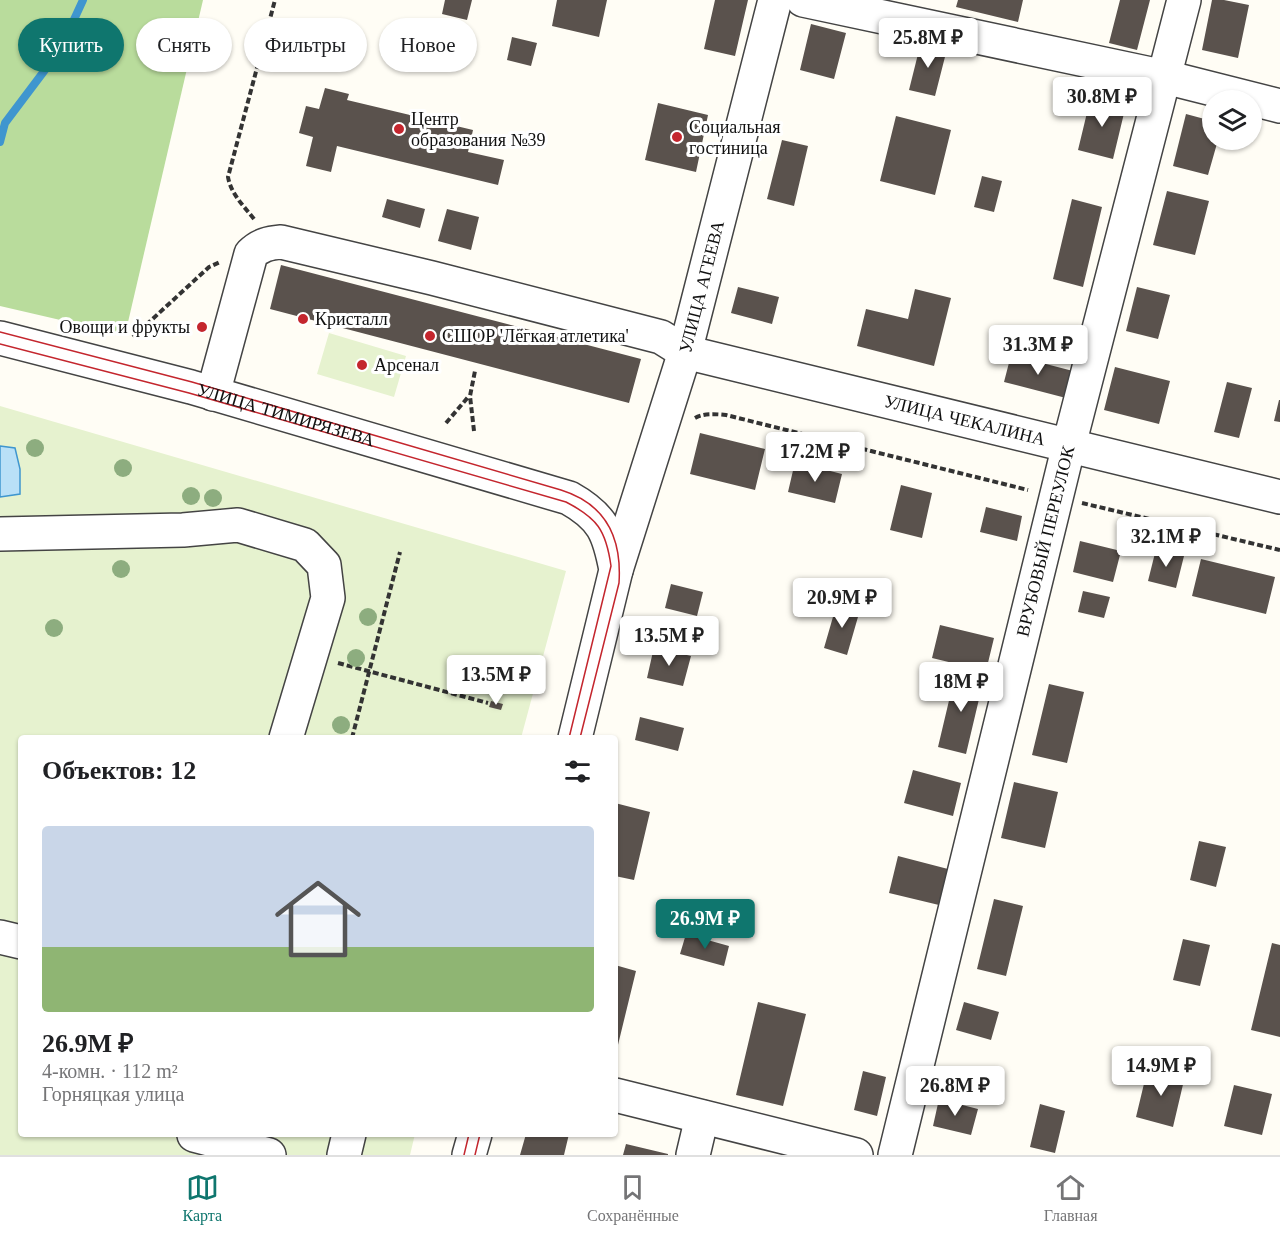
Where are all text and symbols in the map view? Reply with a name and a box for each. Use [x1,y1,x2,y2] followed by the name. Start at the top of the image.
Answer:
[18,18,124,72] chip: Купить
[136,18,232,72] chip: Снять
[244,18,367,72] chip: Фильтры
[379,18,477,72] chip: Новое
[873,18,983,69] pin: 25.8M ₽
[893,26,963,48] text: 25.8M ₽
[1047,77,1157,128] pin: 30.8M ₽
[1067,85,1137,107] text: 30.8M ₽
[1202,90,1262,150] map controls
[1202,90,1262,150] button: layers
[411,109,546,150] place label: Центр образования №39
[689,117,781,158] place label: Социальная гостиница
[392,122,406,136] marker: Центр образования №39
[670,130,684,144] marker: Социальная гостиница
[675,219,728,355] street label: УЛИЦА АГЕЕВА
[315,309,388,329] place label: Кристалл
[296,312,310,326] marker: Кристалл
[60,317,190,337] place label: Овощи и фрукты
[195,320,209,334] marker: Овощи и фрукты
[983,325,1093,376] pin: 31.3M ₽
[442,326,629,346] place label: СШОР 'Лёгкая атлетика'
[423,329,437,343] marker: СШОР 'Лёгкая атлетика'
[1003,333,1073,355] text: 31.3M ₽
[374,355,439,375] place label: Арсенал
[355,358,369,372] marker: Арсенал
[195,379,377,450] street label: УЛИЦА ТИМИРЯЗЕВА
[882,391,1047,449] street label: УЛИЦА ЧЕКАЛИНА
[760,432,870,483] pin: 17.2M ₽
[780,440,850,462] text: 17.2M ₽
[1012,443,1079,639] street label: ВРУБОВЫЙ ПЕРЕУЛОК
[1111,517,1221,568] pin: 32.1M ₽
[1131,525,1201,547] text: 32.1M ₽
[787,578,897,629] pin: 20.9M ₽
[807,586,877,608] text: 20.9M ₽
[614,616,724,667] pin: 13.5M ₽
[634,624,704,646] text: 13.5M ₽
[441,655,551,706] pin: 13.5M ₽
[919,662,1003,713] pin: 18M ₽
[461,663,531,685] text: 13.5M ₽
[933,670,989,692] text: 18M ₽
[561,755,594,788] icon: filters
[42,756,196,785] text: Объектов: 12
[264,865,372,973] icon: home
[650,899,760,950] pin: 26.9M ₽
[670,907,740,929] text: 26.9M ₽
[42,1029,134,1058] text: 26.9M ₽
[1106,1046,1216,1097] pin: 14.9M ₽
[1126,1054,1196,1076] text: 14.9M ₽
[42,1060,178,1082] text: 4-комн. · 112 m²
[900,1066,1010,1117] pin: 26.8M ₽
[920,1074,990,1096] text: 26.8M ₽
[42,1083,184,1105] text: Горняцкая улица
[182,1171,222,1225] tab: Карта
[587,1171,679,1225] tab: Сохранённые
[1044,1171,1098,1225] tab: Главная

